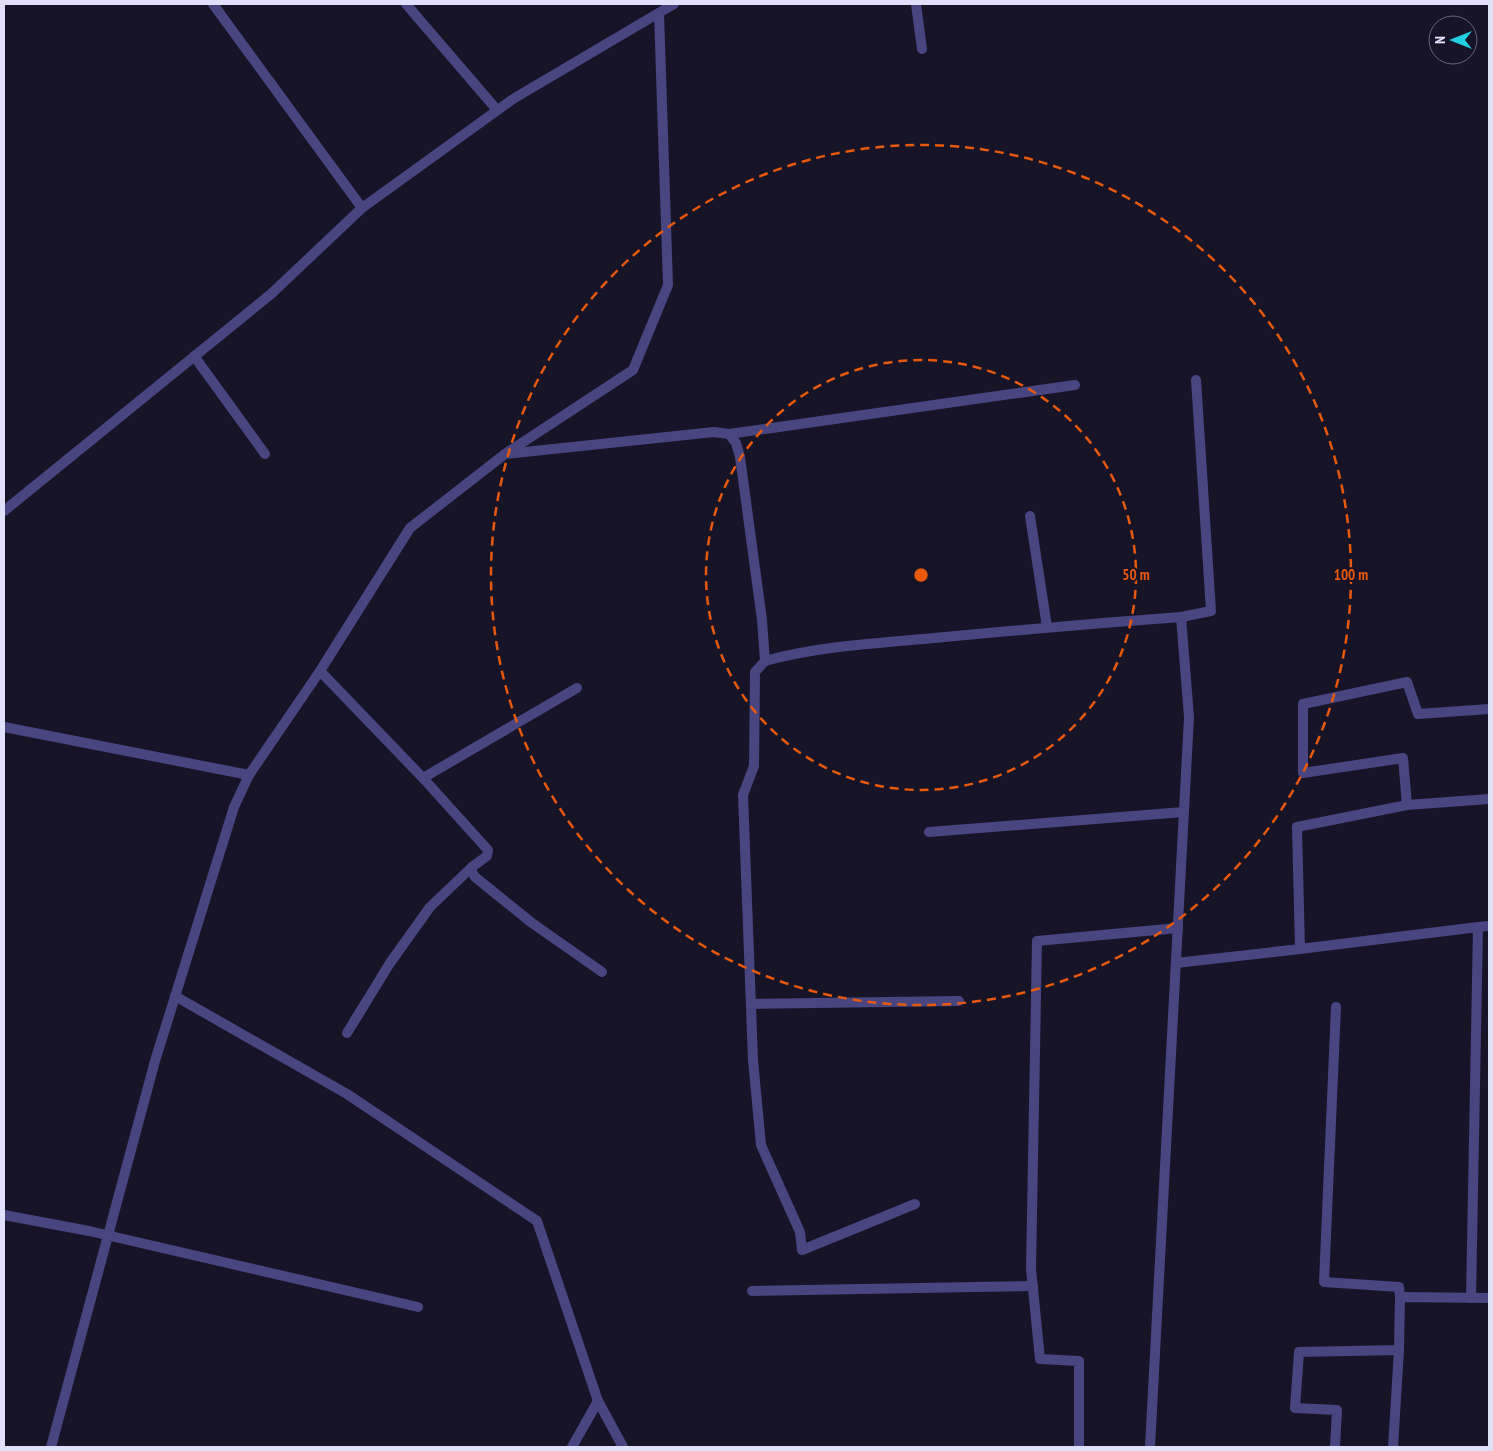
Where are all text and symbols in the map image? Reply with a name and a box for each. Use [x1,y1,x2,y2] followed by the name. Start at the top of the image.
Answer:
[1428,15,1478,65] north arrow
[1431,36,1449,44] text: N
[1122,565,1150,584] text: 50 m
[1334,565,1368,584] text: 100 m
[912,566,930,584] centre of rings

